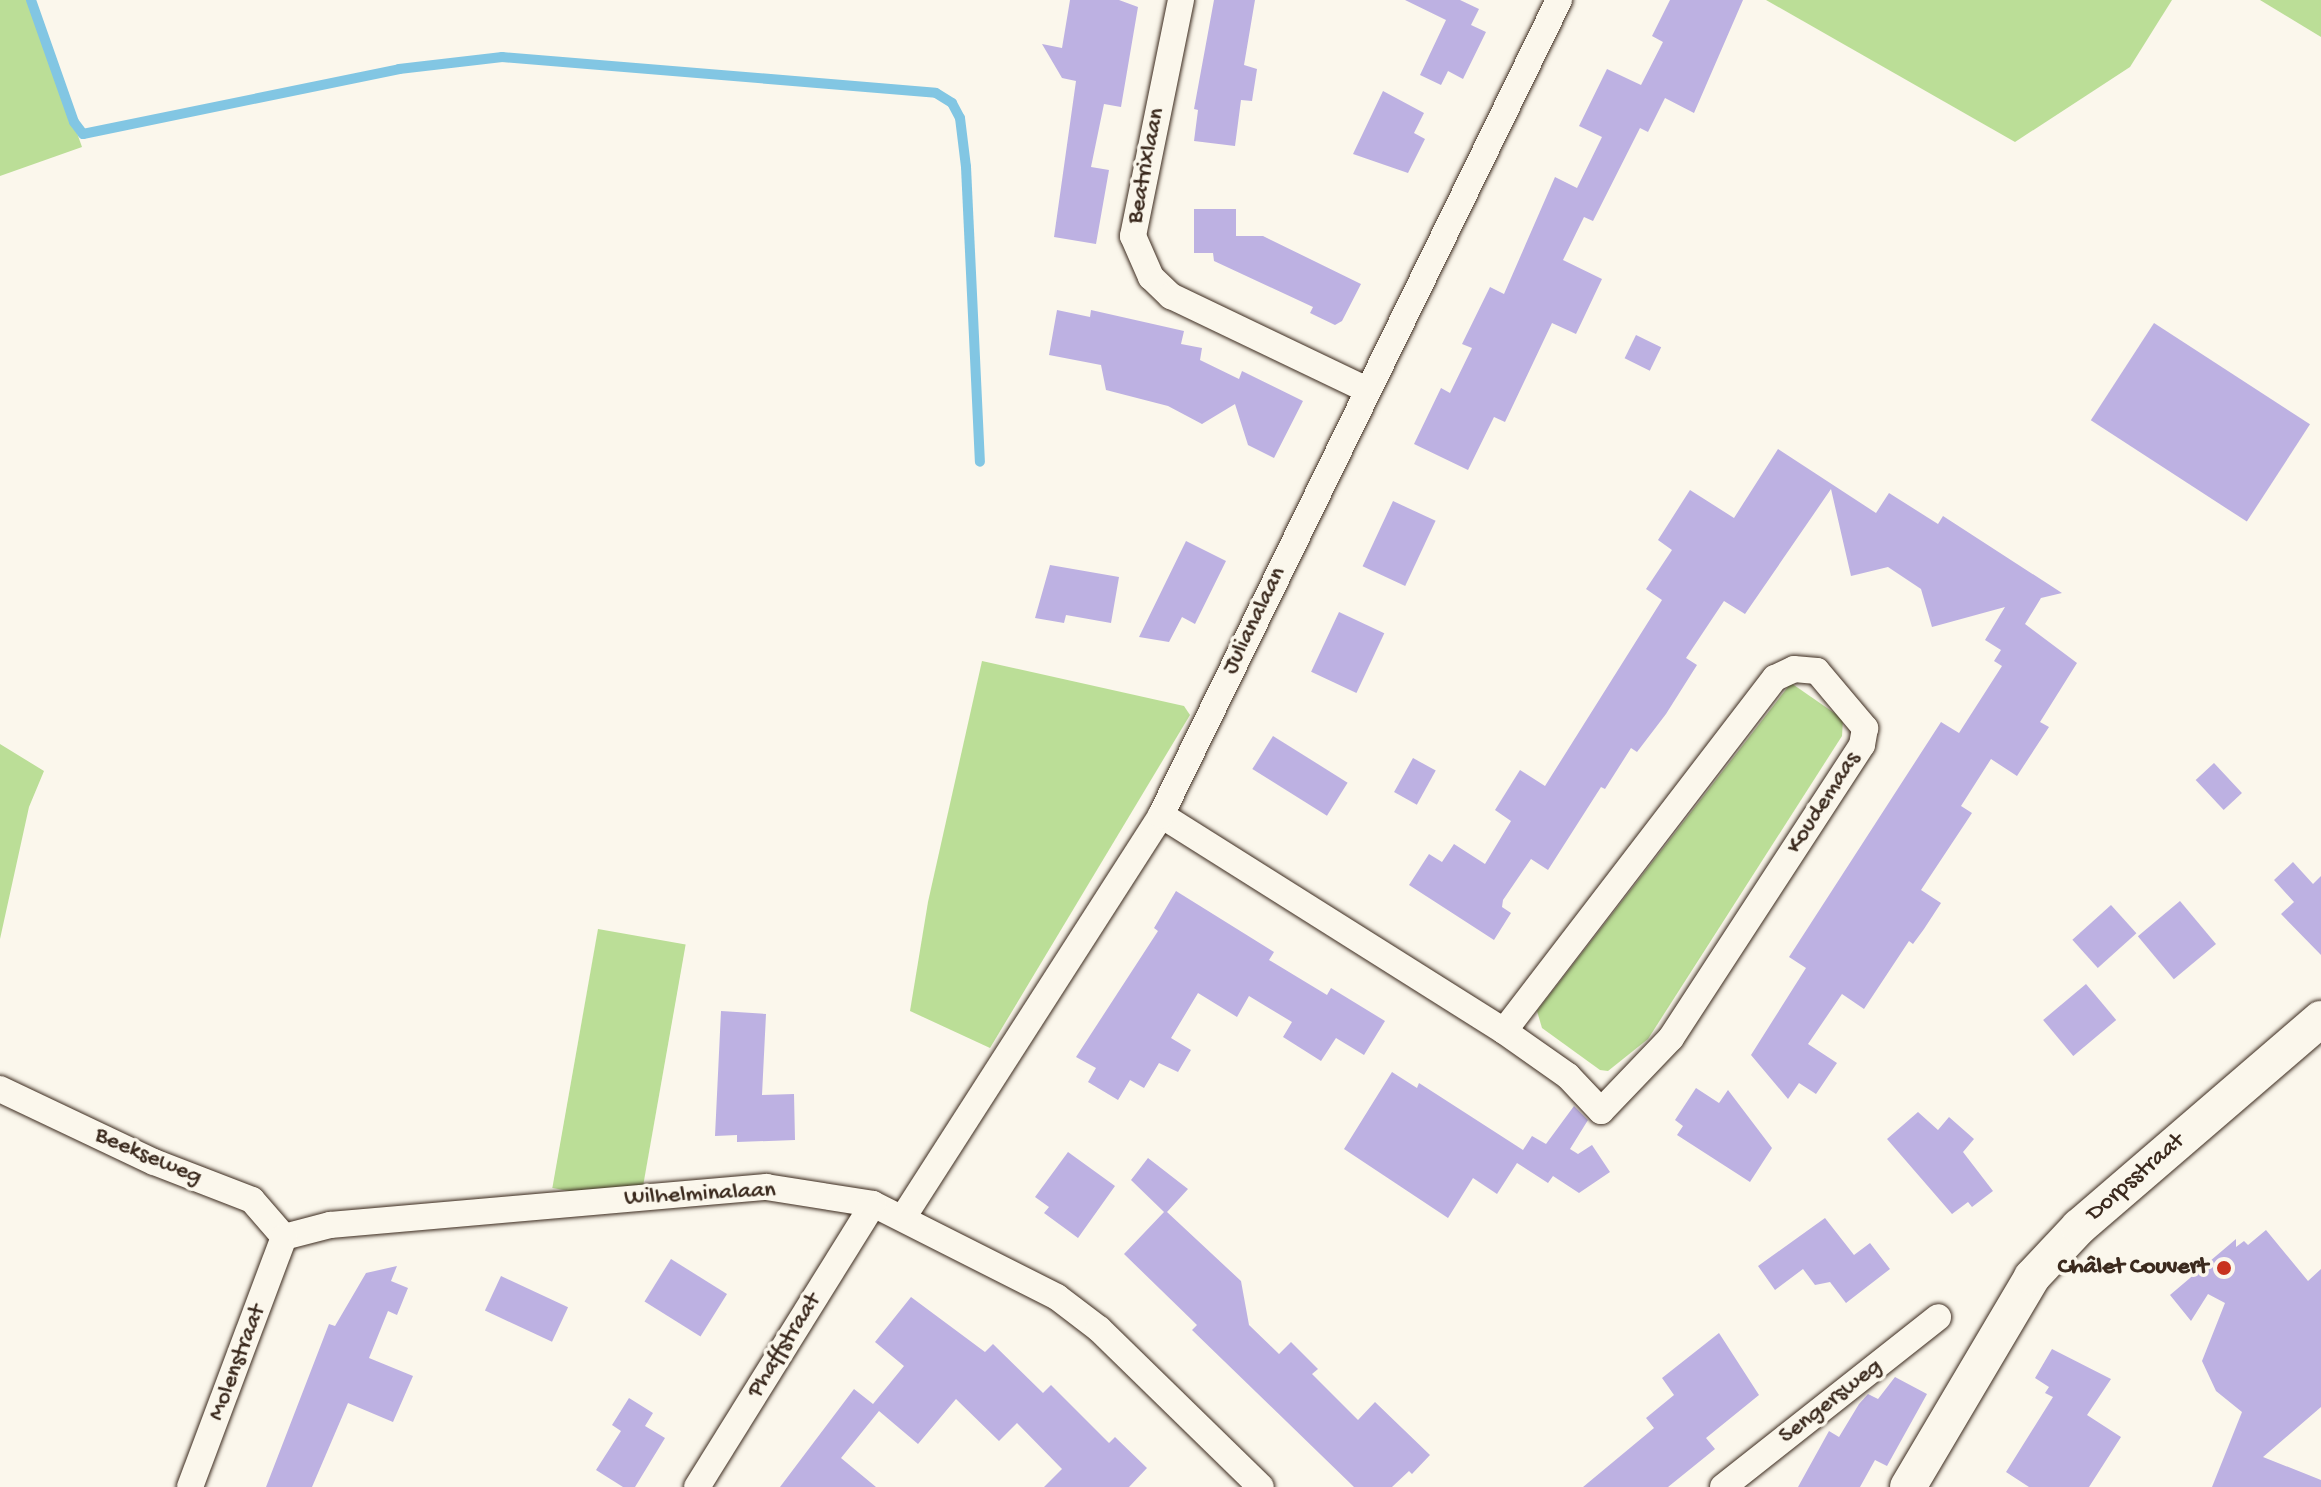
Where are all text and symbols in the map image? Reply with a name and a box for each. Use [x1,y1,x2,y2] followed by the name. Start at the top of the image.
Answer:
[1122,106,1172,226] street label: Beatrixlaan
[1217,563,1293,679] street label: Julianalaan
[1780,747,1868,859] street label: Koudemaas
[90,1122,206,1192] street label: Beekseweg
[2081,1127,2191,1229] street label: Dorpsstraat
[623,1177,777,1213] street label: Wilhelminalaan
[2058,1254,2208,1282] place label: Châlet Couvert
[2215,1259,2233,1277] marker: Châlet Couvert
[742,1288,828,1404] street label: Phaffstraat
[203,1301,273,1425] street label: Molenstraat
[1774,1353,1888,1451] street label: Sengersweg

